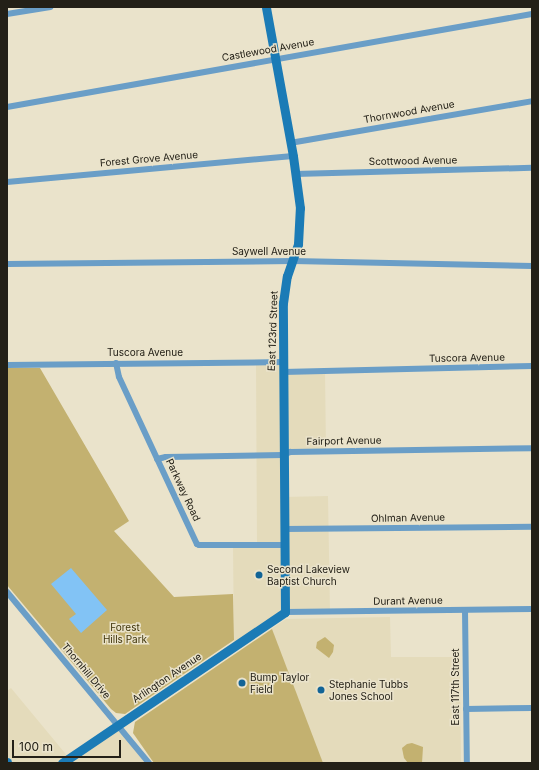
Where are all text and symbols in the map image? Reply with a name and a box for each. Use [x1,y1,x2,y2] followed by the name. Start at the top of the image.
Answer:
[221,36,315,64] street label: Castlewood Avenue
[363,98,455,126] street label: Thornwood Avenue
[99,149,199,169] street label: Forest Grove Avenue
[369,154,457,168] street label: Scottwood Avenue
[232,246,306,258] street label: Saywell Avenue
[266,291,280,371] street label: East 123rd Street
[107,347,183,359] street label: Tuscora Avenue
[429,351,505,365] street label: Tuscora Avenue
[306,434,382,448] street label: Fairport Avenue
[163,457,203,523] street label: Parkway Road
[371,511,445,525] street label: Ohlman Avenue
[267,563,350,586] place label: Second Lakeview Baptist Church
[254,570,264,580] marker: Second Lakeview Baptist Church
[373,594,443,608] street label: Durant Avenue
[103,621,147,644] park label: Forest Hills Park
[59,641,113,701] street label: Thornhill Drive
[450,649,462,725] street label: East 117th Street
[130,650,204,706] street label: Arlington Avenue
[250,671,309,694] place label: Bump Taylor Field
[237,678,247,688] marker: Bump Taylor Field
[329,678,408,702] place label: Stephanie Tubbs Jones School
[316,685,326,695] marker: Stephanie Tubbs Jones School
[14,732,123,758] scale bar
[19,739,53,754] text: 100 m

